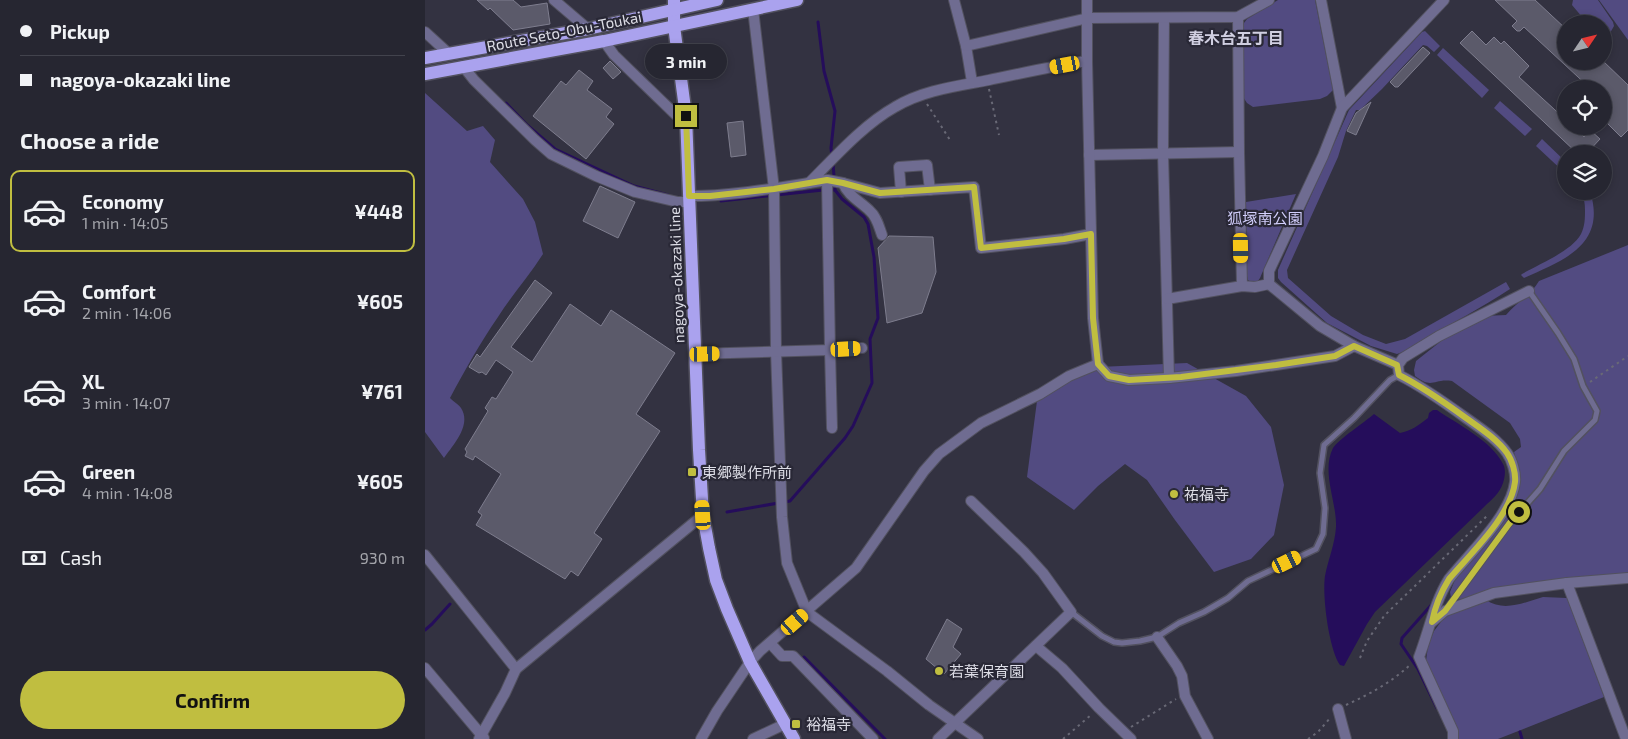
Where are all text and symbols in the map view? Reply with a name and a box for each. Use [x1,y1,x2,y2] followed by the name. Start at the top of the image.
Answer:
[485,7,643,55] street label: Route Seto-Obu-Toukai
[1557,15,1613,70] north arrow
[1557,15,1612,200] map controls
[50,20,110,43] text: Pickup
[1188,28,1284,47] district label: 春木台五丁目
[645,44,727,78] callout: 3 min
[666,52,706,71] text: 3 min
[1048,55,1081,75] car
[50,68,231,91] text: nagoya-okazaki line
[1557,80,1612,135] button: locate
[675,105,697,127] route end
[20,127,159,153] text: Choose a ride
[1557,145,1612,200] button: layers
[22,189,67,234] icon: car
[82,190,164,213] text: Economy
[354,200,403,223] text: ¥448
[665,207,687,343] street label: nagoya-okazaki line
[1227,209,1303,227] park label: 狐塚南公園
[82,213,168,232] text: 1 min · 14:05
[1233,233,1248,263] car
[22,279,67,324] icon: car
[82,280,156,303] text: Comfort
[357,290,403,313] text: ¥605
[82,303,172,322] text: 2 min · 14:06
[830,341,861,357] car
[689,346,720,362] car
[22,369,67,414] icon: car
[82,370,104,393] text: XL
[361,380,403,403] text: ¥761
[82,393,170,412] text: 3 min · 14:07
[22,459,67,504] icon: car
[82,460,135,483] text: Green
[702,463,792,481] place label: 東郷製作所前
[686,466,698,478] marker: 東郷製作所前
[357,470,403,493] text: ¥605
[82,483,173,502] text: 4 min · 14:08
[1184,485,1229,503] place label: 祐福寺
[1168,488,1180,500] marker: 祐福寺
[694,500,711,530] car
[1508,501,1530,523] route start
[20,544,48,572] icon: cash
[60,546,102,569] text: Cash
[360,548,405,567] text: 930 m
[1270,549,1303,575] car
[778,606,811,638] car
[949,662,1024,680] place label: 若葉保育園
[933,665,945,677] marker: 若葉保育園
[20,671,405,729] button: Confirm
[806,715,851,733] place label: 裕福寺
[790,718,802,730] marker: 裕福寺

